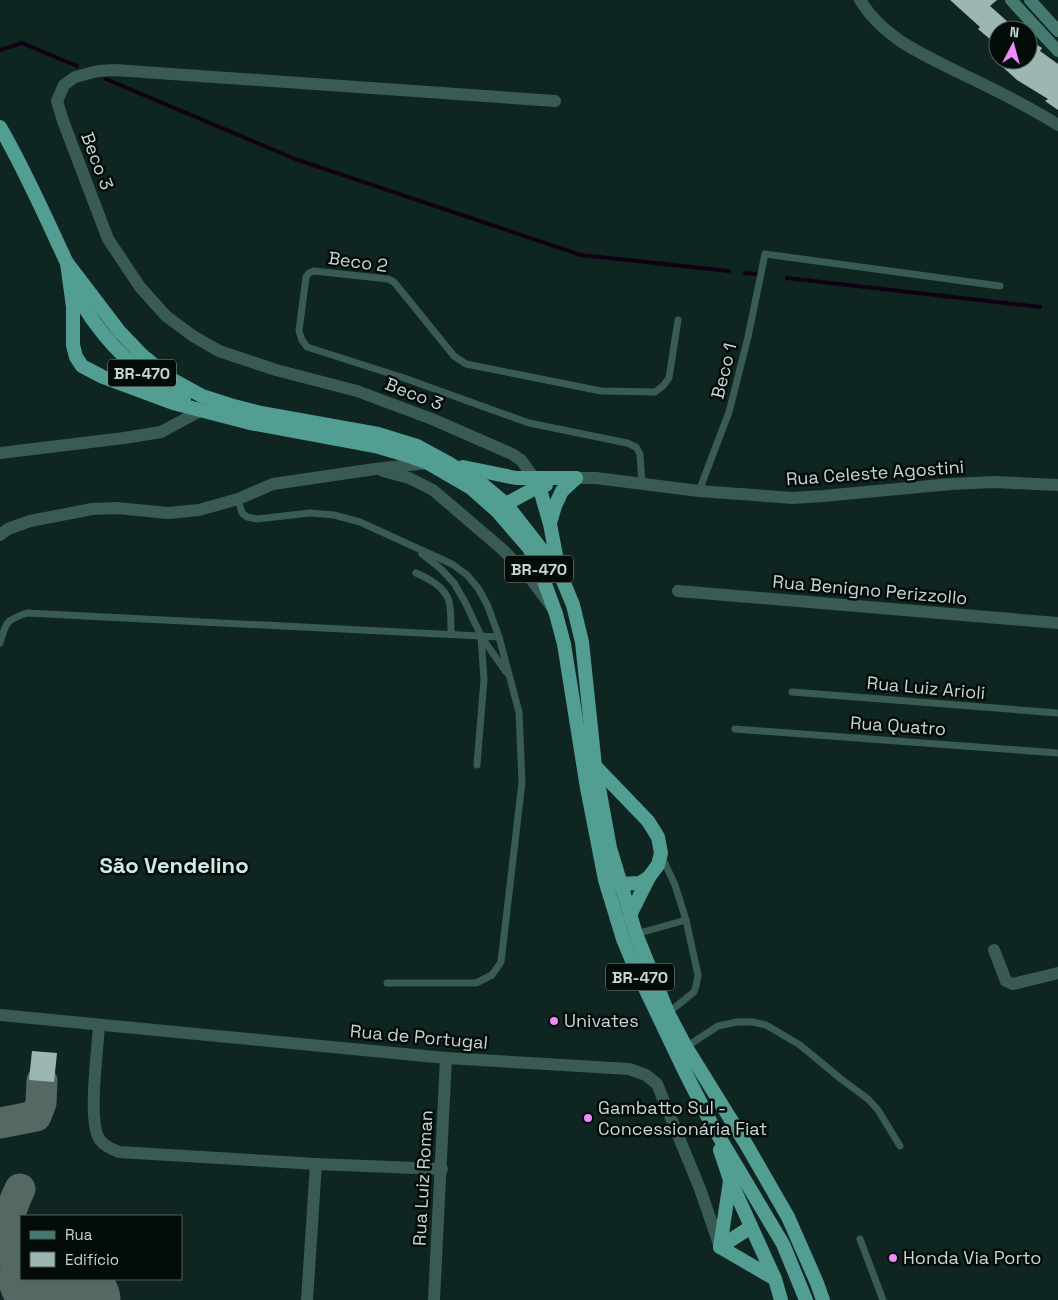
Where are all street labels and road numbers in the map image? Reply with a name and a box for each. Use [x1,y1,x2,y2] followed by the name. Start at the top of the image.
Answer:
[76,129,119,193] street label: Beco 3
[327,246,389,277] street label: Beco 2
[706,341,742,401] street label: Beco 1
[108,359,176,386] road number: BR-470
[382,372,446,415] street label: Beco 3
[785,455,965,490] street label: Rua Celeste Agostini
[505,556,573,582] road number: BR-470
[772,570,968,609] street label: Rua Benigno Perizzollo
[866,671,986,704] street label: Rua Luiz Arioli
[849,711,947,740] street label: Rua Quatro
[606,964,674,990] road number: BR-470
[349,1019,489,1054] street label: Rua de Portugal
[407,1110,438,1246] street label: Rua Luiz Roman

